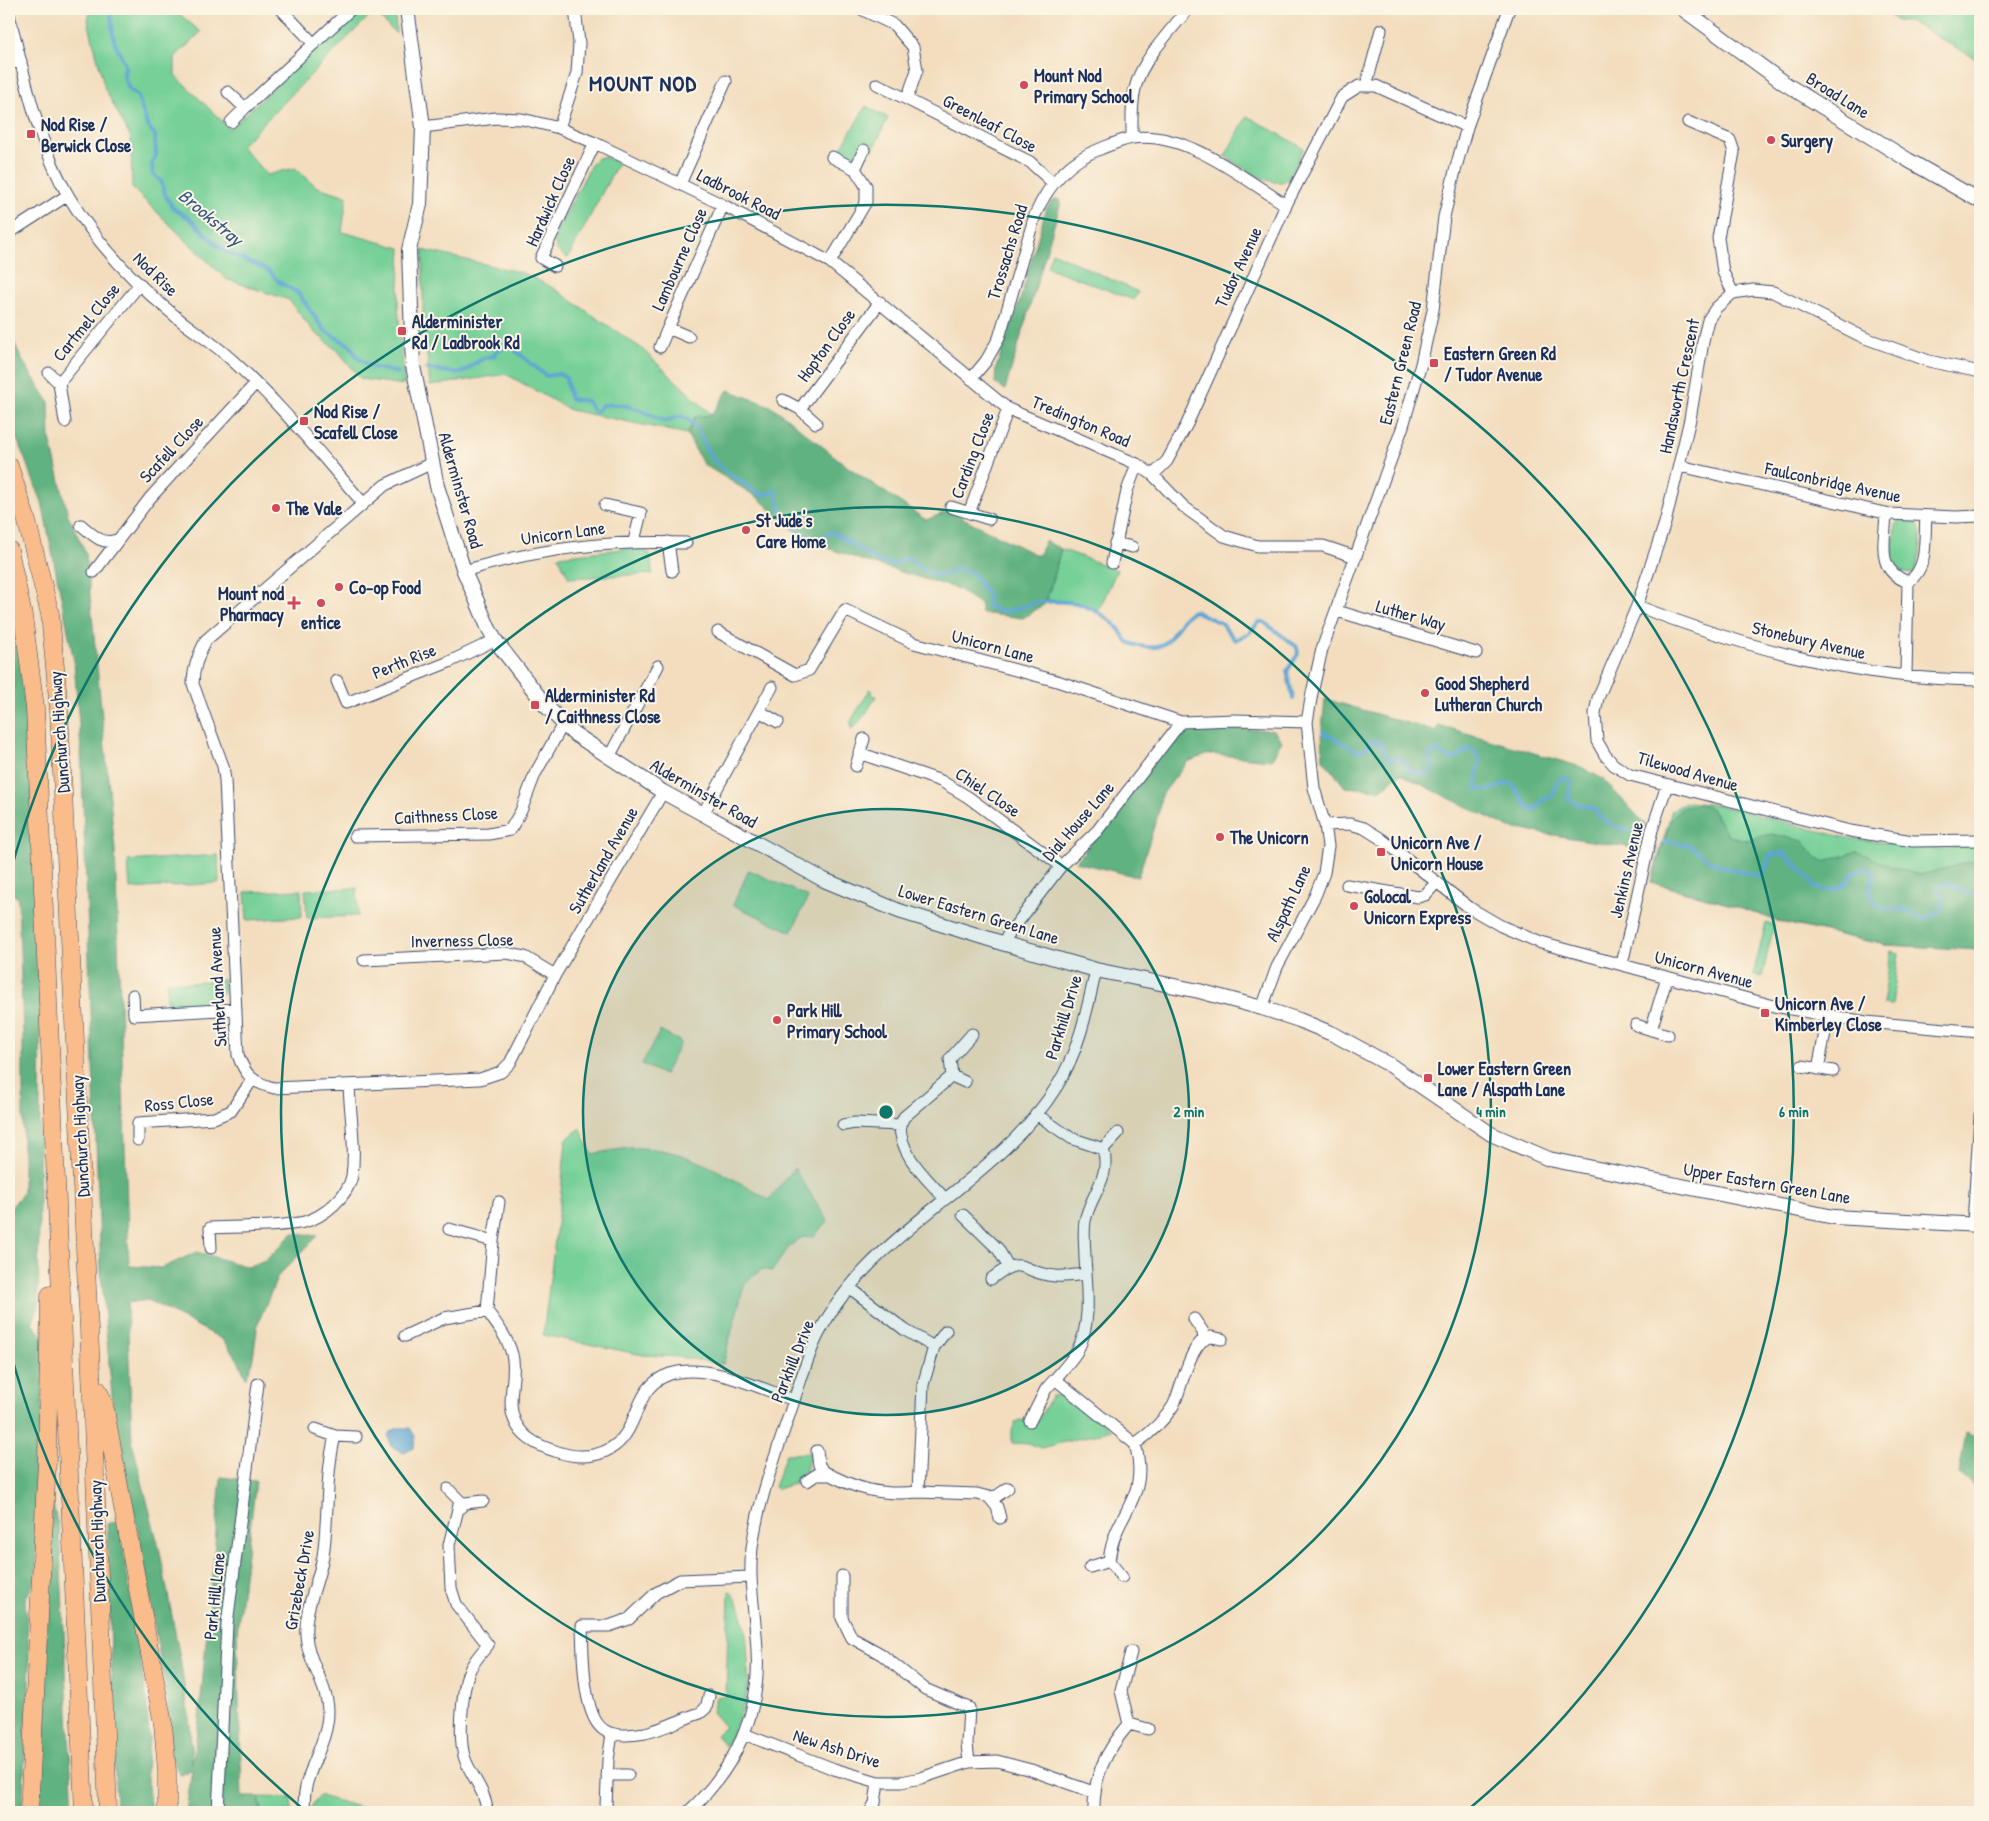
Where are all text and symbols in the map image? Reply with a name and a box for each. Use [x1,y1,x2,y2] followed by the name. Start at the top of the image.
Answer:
[1034,63,1135,110] place label: Mount Nod Primary School
[1801,66,1875,124] street label: Broad Lane
[589,68,697,98] district label: MOUNT NOD
[1018,79,1030,91] marker: Mount Nod Primary School
[938,88,1042,158] street label: Greenleaf Close
[41,112,132,158] place label: Nod Rise / Berwick Close
[25,128,37,140] marker: Nod Rise / Berwick Close
[1781,128,1833,154] place label: Surgery
[1765,134,1777,146] marker: Surgery
[519,152,581,250] street label: Hardwick Close
[693,162,785,226] street label: Ladbrook Road
[173,182,250,253] water label: Brookstray
[981,201,1033,303] street label: Trossachs Road
[645,204,713,314] street label: Lambourne Close
[1208,222,1268,312] street label: Tudor Avenue
[128,246,184,302] street label: Nod Rise
[47,277,125,367] street label: Cartmel Close
[1373,299,1427,427] street label: Eastern Green Road
[791,303,861,387] street label: Hopton Close
[412,309,520,355] place label: Alderminister Rd / Ladbrook Rd
[1652,315,1706,456] street label: Handsworth Crescent
[396,325,408,337] marker: Alderminister Rd / Ladbrook Rd
[1444,341,1556,387] place label: Eastern Green Rd / Tudor Avenue
[1428,357,1440,369] marker: Eastern Green Rd / Tudor Avenue
[1028,389,1134,453] street label: Tredington Road
[314,399,399,445] place label: Nod Rise / Scafell Close
[944,408,1000,502] street label: Carding Close
[133,410,209,488] street label: Scafell Close
[298,415,310,427] marker: Nod Rise / Scafell Close
[432,429,490,551] street label: Alderminster Road
[1762,455,1903,509] street label: Faulconbridge Avenue
[285,496,343,521] place label: The Vale
[270,502,282,514] marker: The Vale
[756,508,827,554] place label: St Jude's Care Home
[519,515,607,551] street label: Unicorn Lane
[740,524,752,536] marker: St Jude's Care Home
[349,575,421,601] place label: Co-op Food
[218,581,284,628] place label: Mount nod Pharmacy
[333,581,345,593] marker: Co-op Food
[1373,593,1449,637] street label: Luther Way
[288,597,300,609] marker: Mount nod Pharmacy
[315,597,327,609] marker: entice
[301,610,342,635] place label: entice
[1750,615,1868,665] street label: Stonebury Avenue
[949,623,1037,669] street label: Unicorn Lane
[368,637,440,685] street label: Perth Rise
[42,670,76,794] street label: Dunchurch Highway
[1435,671,1543,717] place label: Good Shepherd Lutheran Church
[545,683,662,729] place label: Alderminister Rd / Caithness Close
[1419,687,1431,699] marker: Good Shepherd Lutheran Church
[529,699,541,711] marker: Alderminister Rd / Caithness Close
[1635,745,1741,797] street label: Tilewood Avenue
[646,752,762,834] street label: Alderminster Road
[951,761,1025,823] street label: Chiel Close
[1036,776,1120,866] street label: Dial House Lane
[393,800,499,830] street label: Caithness Close
[562,802,644,918] street label: Sutherland Avenue
[1603,819,1649,921] street label: Jenkins Avenue
[1229,825,1309,850] place label: The Unicorn
[1391,830,1484,876] place label: Unicorn Ave / Unicorn House
[1214,831,1226,843] marker: The Unicorn
[1375,846,1387,858] marker: Unicorn Ave / Unicorn House
[1259,860,1317,946] street label: Alspath Lane
[896,878,1062,950] street label: Lower Eastern Green Lane
[1364,884,1471,931] place label: Golocal Unicorn Express
[1348,900,1360,912] marker: Golocal Unicorn Express
[201,926,233,1048] street label: Sutherland Avenue
[410,927,514,953] street label: Inverness Close
[1652,944,1756,994] street label: Unicorn Avenue
[1038,972,1088,1062] street label: Parkhill Drive
[1775,991,1883,1038] place label: Unicorn Ave / Kimberley Close
[787,998,888,1045] place label: Park Hill Primary School
[1759,1007,1771,1019] marker: Unicorn Ave / Kimberley Close
[771,1014,783,1026] marker: Park Hill Primary School
[1438,1056,1571,1103] place label: Lower Eastern Green Lane / Alspath Lane
[1422,1072,1434,1084] marker: Lower Eastern Green Lane / Alspath Lane
[64,1074,96,1198] street label: Dunchurch Highway
[143,1086,215,1118] street label: Ross Close
[1174,1101,1205,1122] text: 2 min
[1476,1101,1506,1122] text: 4 min
[1779,1101,1809,1122] text: 6 min
[877,1103,895,1121] centre of rings
[1681,1156,1853,1210] street label: Upper Eastern Green Lane
[764,1316,820,1406] street label: Parkhill Drive
[82,1479,112,1603] street label: Dunchurch Highway
[278,1528,320,1632] street label: Grizebeck Drive
[197,1551,231,1641] street label: Park Hill Lane
[790,1722,884,1774] street label: New Ash Drive

